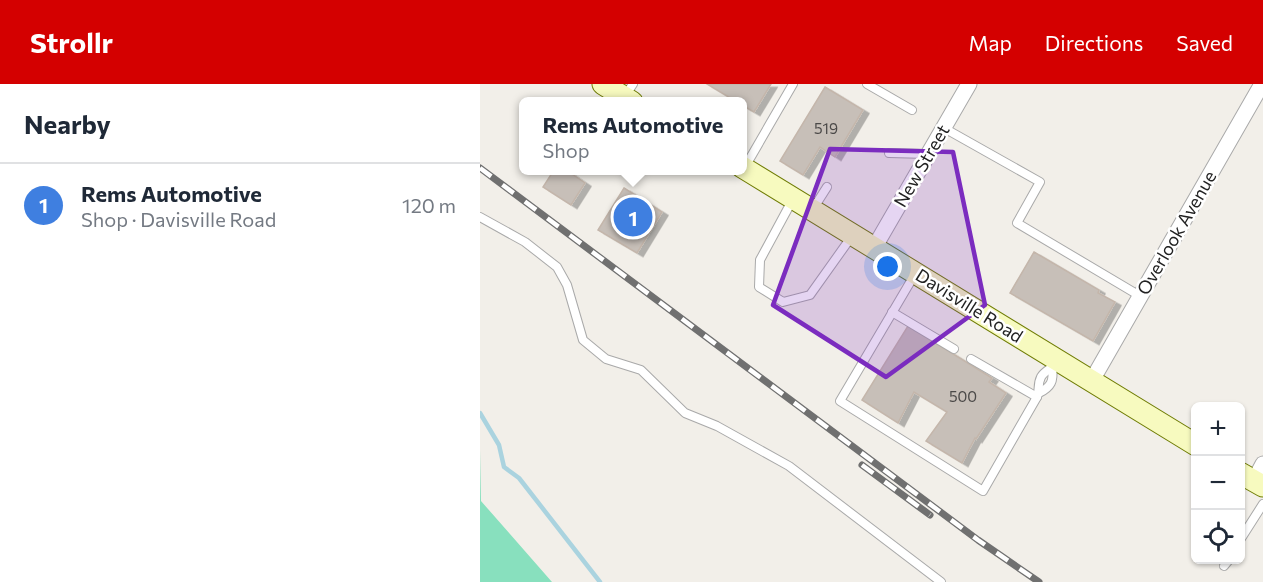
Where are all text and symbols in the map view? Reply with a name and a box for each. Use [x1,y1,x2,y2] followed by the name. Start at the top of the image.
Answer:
[30,25,113,59] text: Strollr
[969,30,1012,55] text: Map
[1045,30,1143,55] text: Directions
[1176,30,1233,55] text: Saved
[519,97,747,175] popup
[24,108,111,139] text: Nearby
[543,111,723,138] text: Rems Automotive
[814,119,838,137] house number: 519
[889,120,954,211] street label: New Street
[543,138,590,162] text: Shop
[1132,167,1221,298] street label: Overlook Avenue
[81,180,262,207] text: Rems Automotive
[39,193,48,217] text: 1
[402,193,456,217] text: 120 m
[614,194,652,240] pin: 1
[81,207,276,231] text: Shop · Davisville Road
[873,252,902,281] your location
[912,263,1027,347] street label: Davisville Road
[949,387,977,405] house number: 500
[1191,402,1245,564] map controls
[1191,402,1245,456] button: +
[1191,456,1245,510] button: −
[1191,510,1245,564] button: locate

